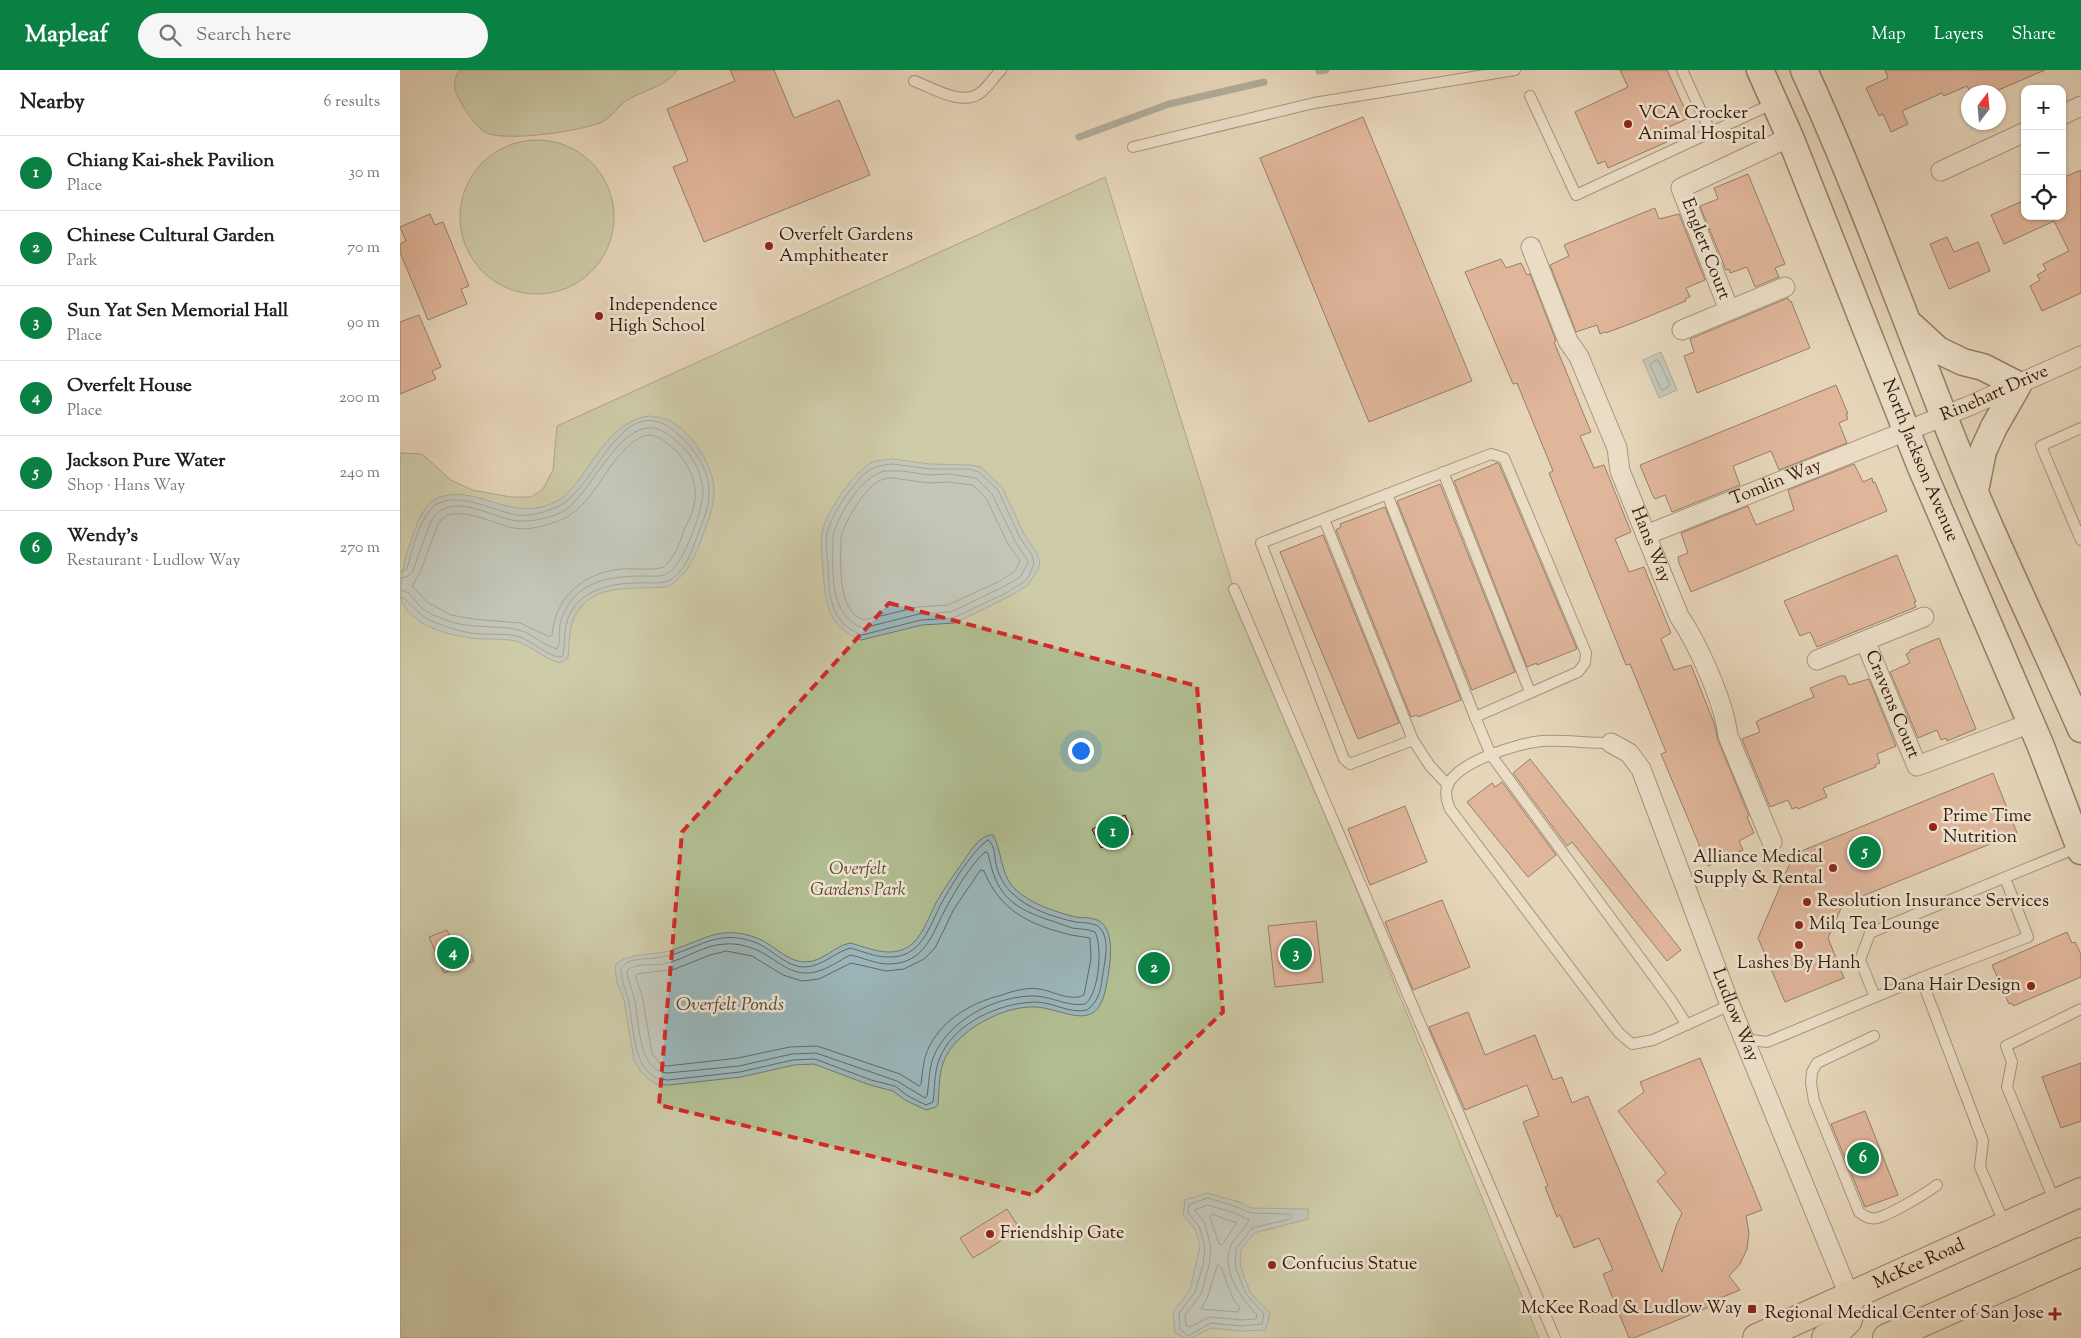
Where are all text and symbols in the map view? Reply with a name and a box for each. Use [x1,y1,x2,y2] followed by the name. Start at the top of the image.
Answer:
[138,13,488,58] search box
[25,18,108,52] text: Mapleaf
[156,21,184,49] icon: search
[196,22,291,49] text: Search here
[1871,22,1906,48] text: Map
[1934,22,1984,48] text: Layers
[2012,22,2056,48] text: Share
[1961,85,2006,130] north arrow
[2021,85,2066,220] map controls
[2021,85,2066,130] button: +
[20,88,85,118] text: Nearby
[324,91,380,114] text: 6 results
[1638,101,1766,148] place label: VCA Crocker Animal Hospital
[1622,118,1634,130] marker: VCA Crocker Animal Hospital
[2021,130,2066,175] button: −
[67,148,274,175] text: Chiang Kai-shek Pavilion
[33,162,39,185] text: 1
[349,162,380,185] text: 30 m
[67,175,102,198] text: Place
[2021,175,2066,220] button: locate
[1674,194,1736,304] street label: Englert Court
[67,223,275,250] text: Chinese Cultural Garden
[779,223,913,270] place label: Overfelt Gardens Amphitheater
[32,237,40,260] text: 2
[347,237,380,260] text: 70 m
[763,240,775,252] marker: Overfelt Gardens Amphitheater
[67,250,98,273] text: Park
[609,293,718,340] place label: Independence High School
[67,298,288,325] text: Sun Yat Sen Memorial Hall
[593,310,605,322] marker: Independence High School
[33,312,39,335] text: 3
[347,312,380,335] text: 90 m
[67,325,102,348] text: Place
[1937,359,2053,429] street label: Rinehart Drive
[67,373,192,400] text: Overfelt House
[1874,375,1965,546] street label: North Jackson Avenue
[32,387,40,410] text: 4
[339,387,380,410] text: 200 m
[67,400,102,423] text: Place
[67,448,225,475] text: Jackson Pure Water
[1726,453,1826,513] street label: Tomlin Way
[33,462,39,485] text: 5
[339,462,380,485] text: 240 m
[67,475,185,498] text: Shop · Hans Way
[1623,503,1677,587] street label: Hans Way
[67,523,138,550] text: Wendy's
[32,537,40,560] text: 6
[340,537,380,560] text: 270 m
[67,550,240,573] text: Restaurant · Ludlow Way
[1857,647,1926,763] street label: Cravens Court
[1068,738,1094,764] your location
[1943,804,2032,851] place label: Prime Time Nutrition
[1097,813,1129,851] pin: 1
[1927,821,1939,833] marker: Prime Time Nutrition
[1849,833,1881,871] pin: 5
[1693,845,1823,892] place label: Alliance Medical Supply & Rental
[810,857,906,904] park label: Overfelt Gardens Park
[1827,862,1839,874] marker: Alliance Medical Supply & Rental
[1817,889,2049,915] place label: Resolution Insurance Services
[1801,896,1813,908] marker: Resolution Insurance Services
[1809,912,1940,938] place label: Milq Tea Lounge
[1793,919,1805,931] marker: Milq Tea Lounge
[437,934,469,972] pin: 4
[1280,935,1312,973] pin: 3
[1793,939,1805,951] marker: Lashes By Hanh
[1138,949,1170,987] pin: 2
[1737,951,1861,977] place label: Lashes By Hanh
[1704,965,1765,1066] street label: Ludlow Way
[1883,973,2021,999] place label: Dana Hair Design
[2025,980,2037,992] marker: Dana Hair Design
[676,992,784,1019] water label: Overfelt Ponds
[1847,1139,1879,1177] pin: 6
[1000,1221,1124,1247] place label: Friendship Gate
[984,1228,996,1240] marker: Friendship Gate
[1869,1233,1969,1297] street label: McKee Road
[1282,1252,1417,1278] place label: Confucius Statue
[1266,1259,1278,1271] marker: Confucius Statue
[1521,1296,1742,1322] place label: McKee Road & Ludlow Way
[1765,1301,2044,1327] place label: Regional Medical Center of San Jose
[1746,1303,1758,1315] marker: McKee Road & Ludlow Way
[2048,1307,2062,1321] marker: Regional Medical Center of San Jose

